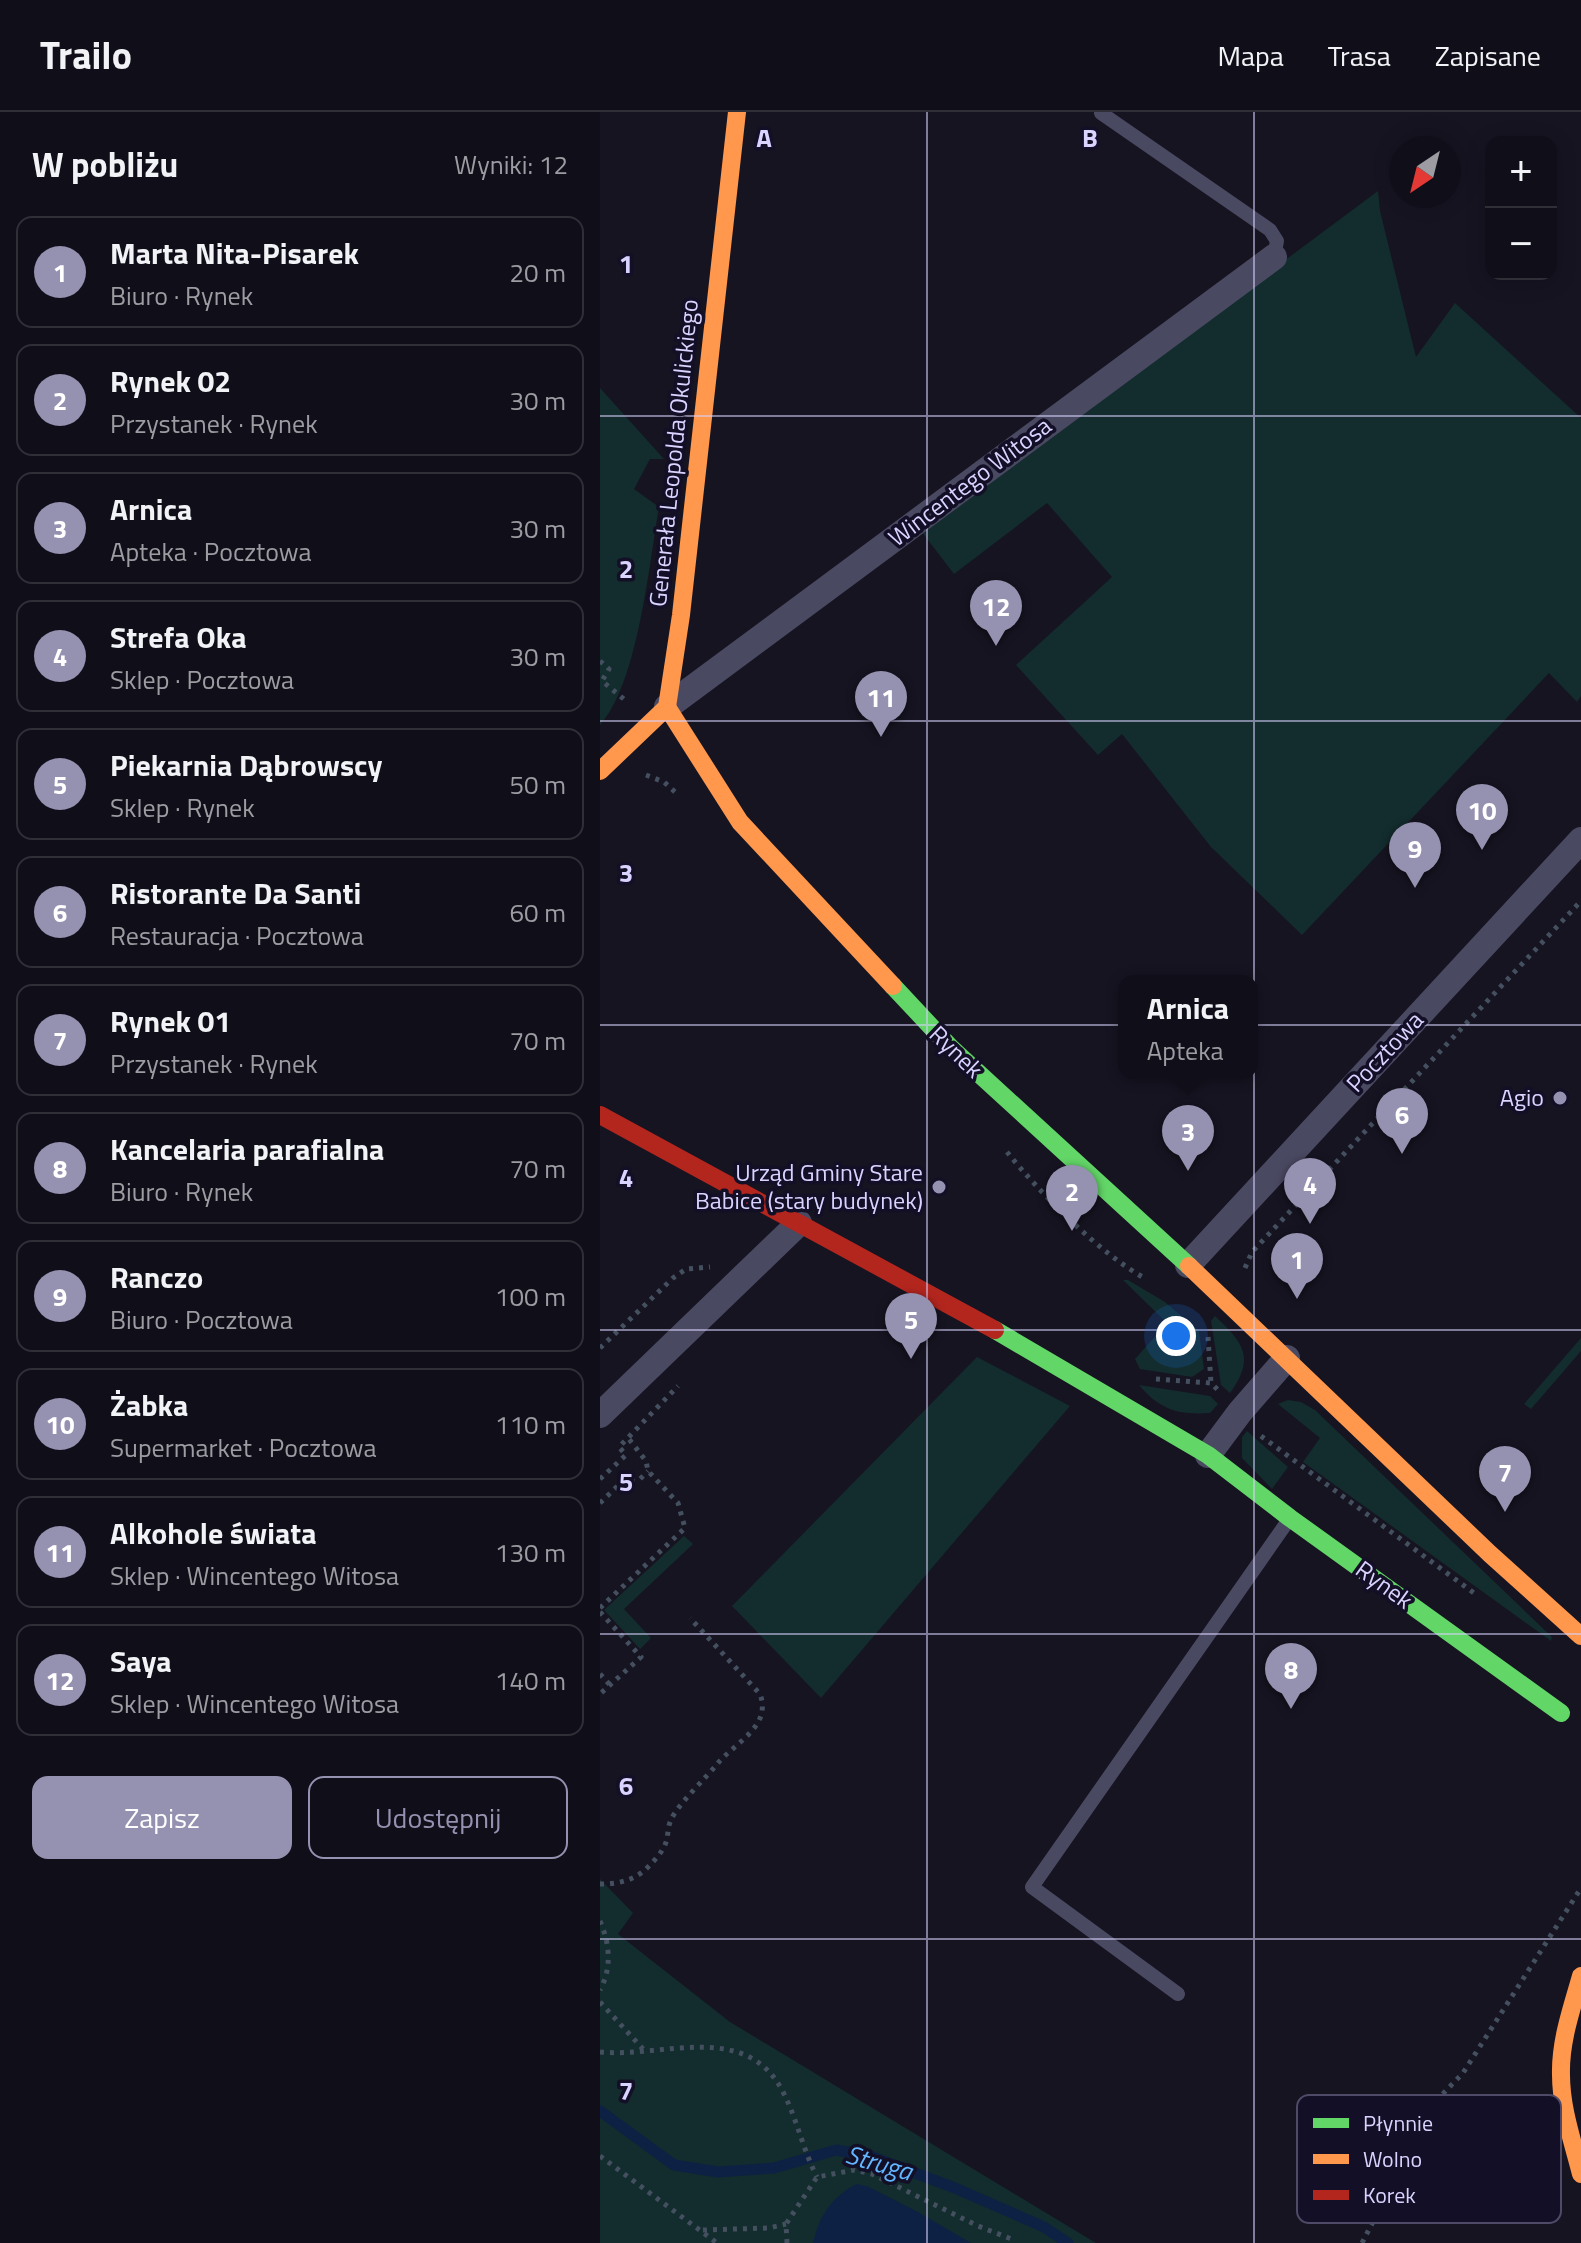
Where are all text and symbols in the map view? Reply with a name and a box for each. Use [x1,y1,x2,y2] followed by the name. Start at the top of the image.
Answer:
[40,26,132,84] text: Trailo
[1217,34,1284,77] text: Mapa
[1328,34,1391,77] text: Trasa
[1435,34,1541,77] text: Zapisane
[756,118,772,157] text: A
[1082,118,1098,157] text: B
[1389,136,1461,208] north arrow
[1485,136,1557,280] map controls
[1485,136,1557,208] button: +
[32,138,178,190] text: W pobliżu
[454,145,568,184] text: Wyniki: 12
[1485,208,1557,280] button: −
[110,230,359,276] text: Marta Nita-Pisarek
[619,244,633,283] text: 1
[53,253,67,292] text: 1
[509,253,566,292] text: 20 m
[110,276,253,315] text: Biuro · Rynek
[639,297,707,609] street label: Generała Leopolda Okulickiego
[110,358,231,404] text: Rynek 02
[53,381,67,420] text: 2
[509,381,566,420] text: 30 m
[110,404,318,443] text: Przystanek · Rynek
[880,408,1059,555] street label: Wincentego Witosa
[110,486,192,532] text: Arnica
[53,509,67,548] text: 3
[509,509,566,548] text: 30 m
[110,532,312,571] text: Apteka · Pocztowa
[619,549,633,588] text: 2
[970,580,1022,646] pin: 12
[110,614,247,660] text: Strefa Oka
[53,637,67,676] text: 4
[509,637,566,676] text: 30 m
[110,660,294,699] text: Sklep · Pocztowa
[855,671,907,737] pin: 11
[110,742,383,788] text: Piekarnia Dąbrowscy
[53,765,67,804] text: 5
[509,765,566,804] text: 50 m
[1456,784,1508,850] pin: 10
[110,788,255,827] text: Sklep · Rynek
[1389,822,1441,888] pin: 9
[619,853,633,892] text: 3
[110,870,361,916] text: Ristorante Da Santi
[53,893,67,932] text: 6
[509,893,566,932] text: 60 m
[110,916,364,955] text: Restauracja · Pocztowa
[1118,975,1258,1079] popup
[1147,985,1229,1031] text: Arnica
[110,998,231,1044] text: Rynek 01
[1337,1003,1431,1100] street label: Pocztowa
[922,1016,992,1086] street label: Rynek
[53,1021,67,1060] text: 7
[509,1021,566,1060] text: 70 m
[1147,1031,1224,1070] text: Apteka
[110,1044,318,1083] text: Przystanek · Rynek
[1500,1079,1544,1115] place label: Agio
[1376,1088,1428,1154] pin: 6
[1551,1089,1569,1107] marker: Agio
[1162,1105,1214,1171] pin: 3
[110,1126,384,1172] text: Kancelaria parafialna
[53,1149,67,1188] text: 8
[509,1149,566,1188] text: 70 m
[695,1154,923,1218] place label: Urząd Gminy Stare Babice (stary budynek)
[619,1158,633,1197] text: 4
[1284,1158,1336,1224] pin: 4
[1046,1165,1098,1231] pin: 2
[110,1172,253,1211] text: Biuro · Rynek
[930,1178,948,1196] marker: Urząd Gminy Stare Babice (stary budynek)
[1271,1233,1323,1299] pin: 1
[110,1254,203,1300] text: Ranczo
[53,1277,67,1316] text: 9
[495,1277,566,1316] text: 100 m
[885,1293,937,1359] pin: 5
[110,1300,293,1339] text: Biuro · Pocztowa
[1156,1316,1196,1356] your location
[110,1382,188,1428] text: Żabka
[45,1405,75,1444] text: 10
[495,1405,566,1444] text: 110 m
[110,1428,377,1467] text: Supermarket · Pocztowa
[1479,1446,1531,1512] pin: 7
[619,1462,633,1501] text: 5
[110,1510,317,1556] text: Alkohole świata
[45,1533,75,1572] text: 11
[495,1533,566,1572] text: 130 m
[1349,1551,1421,1618] street label: Rynek
[110,1556,399,1595] text: Sklep · Wincentego Witosa
[110,1638,172,1684] text: Saya
[1265,1643,1317,1709] pin: 8
[45,1661,75,1700] text: 12
[495,1661,566,1700] text: 140 m
[110,1684,399,1723] text: Sklep · Wincentego Witosa
[619,1766,633,1805] text: 6
[32,1776,292,1859] button: Zapisz
[308,1776,568,1859] button: Udostępnij
[619,2071,633,2110] text: 7
[1297,2095,1561,2223] legend
[1363,2106,1433,2140] text: Płynnie
[841,2134,919,2191] water label: Struga
[1363,2142,1422,2176] text: Wolno
[1363,2178,1416,2212] text: Korek

